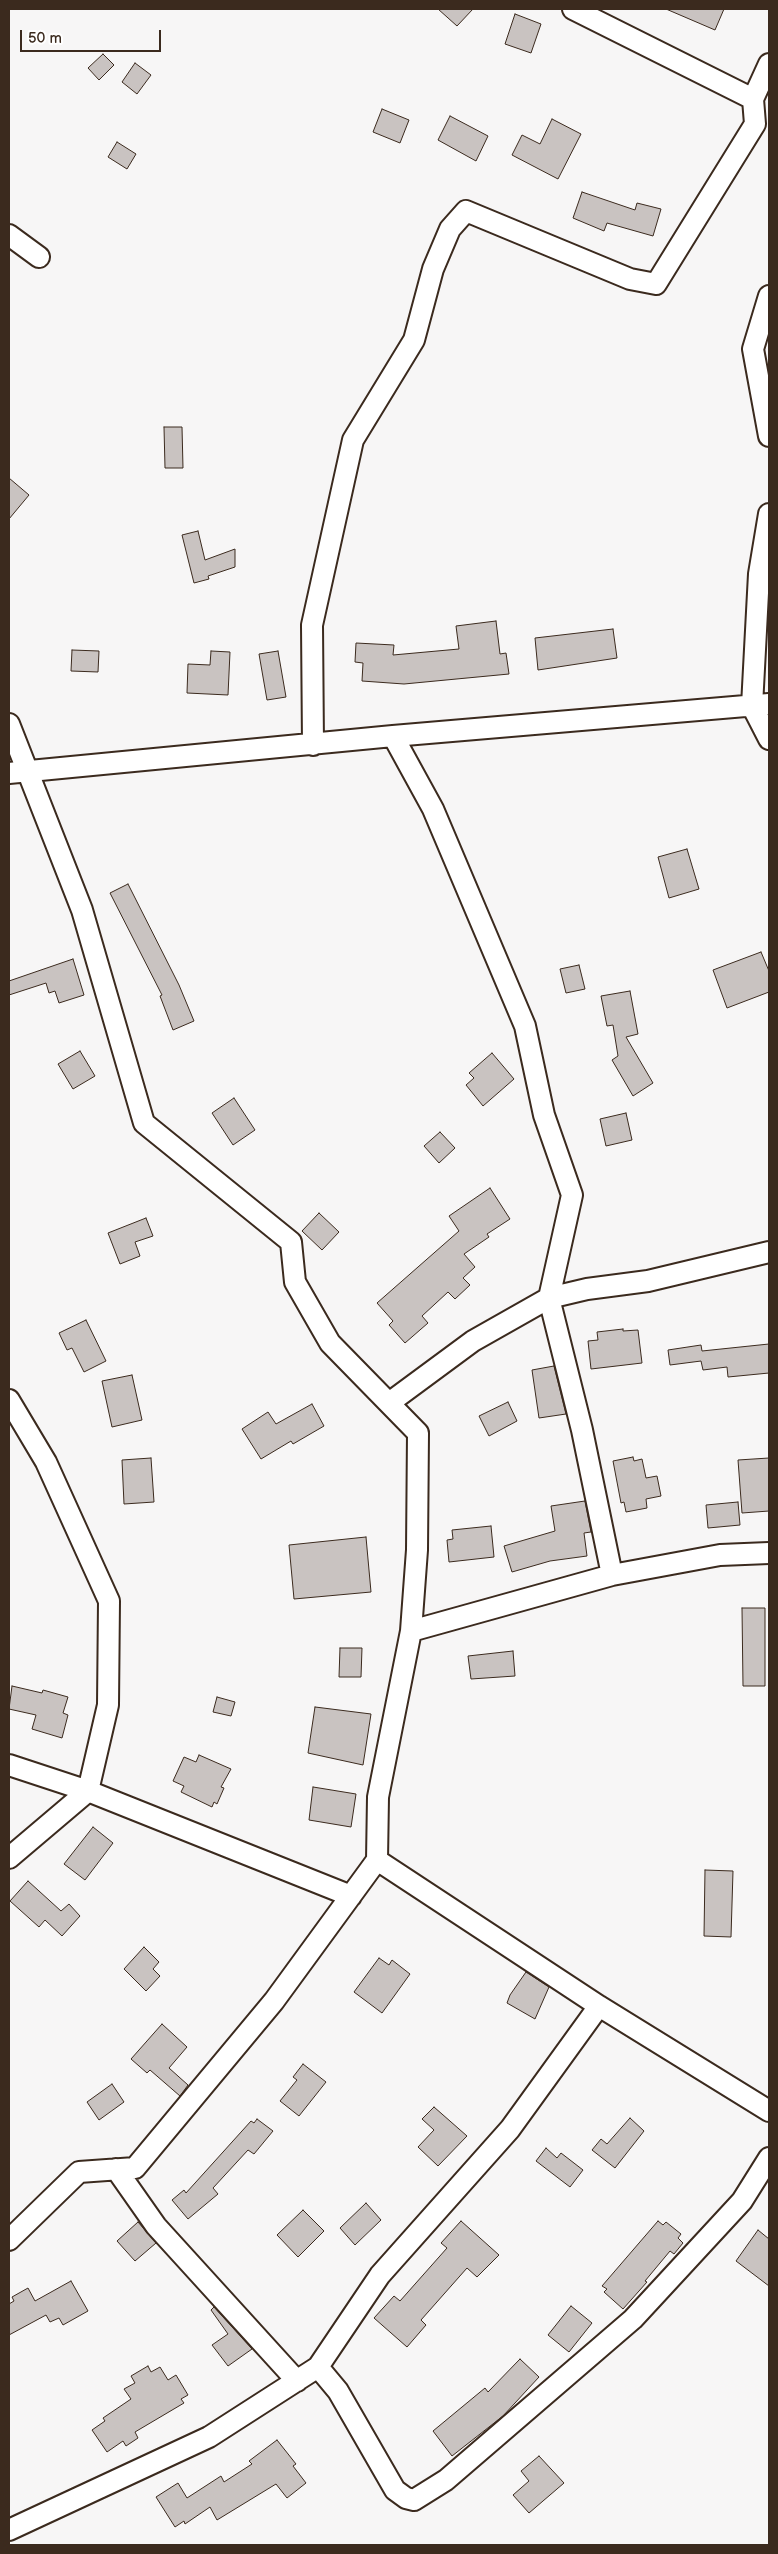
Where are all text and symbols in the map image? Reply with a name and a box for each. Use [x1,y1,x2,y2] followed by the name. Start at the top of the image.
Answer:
[22,20,164,52] scale bar
[28,29,62,48] text: 50 m

